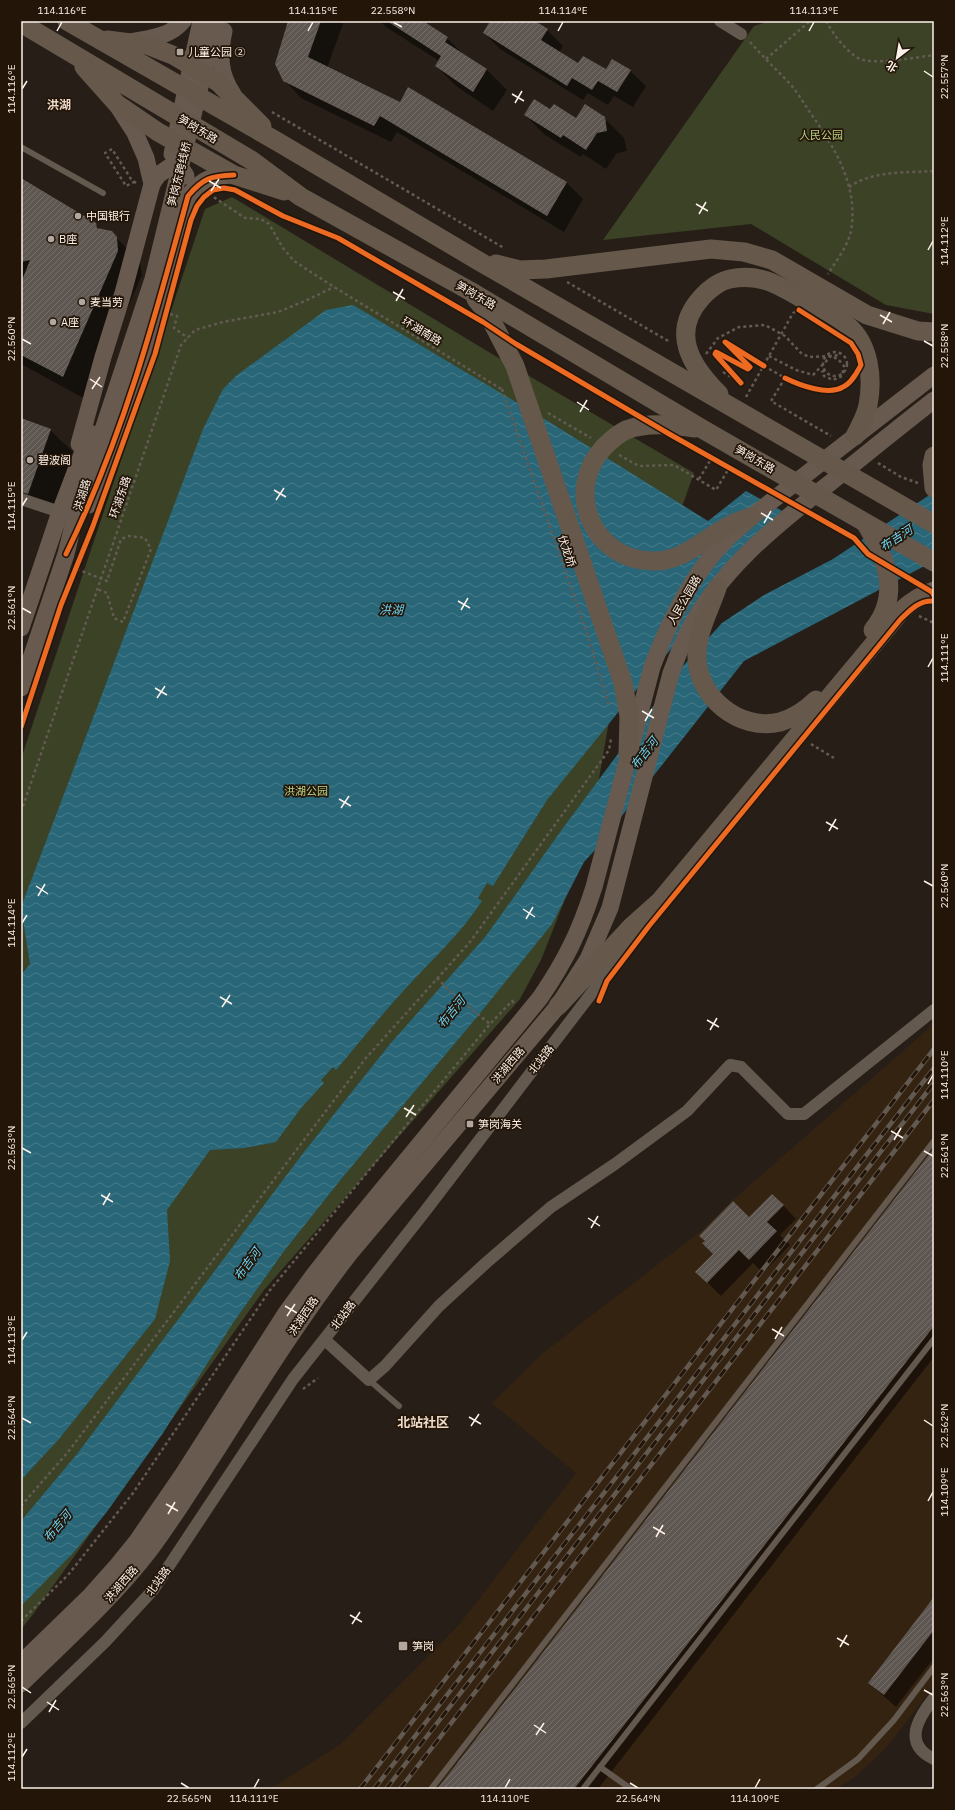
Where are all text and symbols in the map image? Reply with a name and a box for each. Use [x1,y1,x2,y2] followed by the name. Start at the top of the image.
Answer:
[37,4,87,17] text: 114.116°E
[288,4,338,17] text: 114.115°E
[371,4,415,17] text: 22.558°N
[538,4,588,17] text: 114.114°E
[789,4,839,17] text: 114.113°E
[877,38,917,78] north arrow
[188,45,246,59] place label: 儿童公园 ②
[175,47,185,57] marker: 儿童公园 ②
[938,55,951,99] text: 22.557°N
[884,58,900,75] text: 北
[5,64,18,114] text: 114.116°E
[47,97,71,112] district label: 洪湖
[176,112,220,146] street label: 笋岗东路
[799,128,843,142] park label: 人民公园
[164,140,194,208] street label: 笋岗东跨线桥
[86,209,130,223] place label: 中国银行
[73,211,83,221] marker: 中国银行
[938,216,951,266] text: 114.112°E
[59,232,77,246] place label: B座
[46,234,56,244] marker: B座
[453,278,499,312] street label: 笋岗东路
[90,295,123,309] place label: 麦当劳
[77,297,87,307] marker: 麦当劳
[400,314,444,348] street label: 环湖南路
[61,315,79,329] place label: A座
[5,317,18,361] text: 22.560°N
[48,317,58,327] marker: A座
[938,324,951,368] text: 22.558°N
[732,442,778,476] street label: 笋岗东路
[38,453,71,467] place label: 碧波阁
[25,455,35,465] marker: 碧波阁
[106,474,134,520] street label: 环湖东路
[70,477,94,513] street label: 洪湖路
[5,481,18,531] text: 114.115°E
[877,521,917,554] water label: 布吉河
[555,533,579,569] street label: 伏龙桥
[664,573,704,627] street label: 人民公园路
[5,586,18,630] text: 22.561°N
[379,602,405,617] water label: 洪湖
[938,633,951,683] text: 114.111°E
[627,733,662,772] water label: 布吉河
[284,784,328,798] park label: 洪湖公园
[938,864,951,908] text: 22.560°N
[5,898,18,948] text: 114.114°E
[434,992,469,1031] water label: 布吉河
[525,1042,557,1076] street label: 北站路
[488,1044,528,1086] street label: 洪湖西路
[938,1050,951,1100] text: 114.110°E
[478,1117,522,1131] place label: 笋岗海关
[465,1119,475,1129] marker: 笋岗海关
[5,1126,18,1170] text: 22.563°N
[938,1134,951,1178] text: 22.561°N
[230,1243,265,1283] water label: 布吉河
[285,1294,321,1338] street label: 洪湖西路
[327,1298,359,1332] street label: 北站路
[5,1315,18,1365] text: 114.113°E
[5,1396,18,1440] text: 22.564°N
[938,1404,951,1448] text: 22.562°N
[397,1414,449,1431] district label: 北站社区
[938,1467,951,1517] text: 114.109°E
[40,1506,76,1545] water label: 布吉河
[101,1563,141,1605] street label: 洪湖西路
[143,1564,173,1598] street label: 北站路
[412,1639,434,1653] place label: 笋岗
[397,1640,409,1652] marker: 笋岗
[5,1665,18,1709] text: 22.565°N
[938,1673,951,1717] text: 22.563°N
[5,1732,18,1782] text: 114.112°E
[167,1792,211,1805] text: 22.565°N
[229,1792,279,1805] text: 114.111°E
[480,1792,530,1805] text: 114.110°E
[616,1792,660,1805] text: 22.564°N
[730,1792,780,1805] text: 114.109°E

